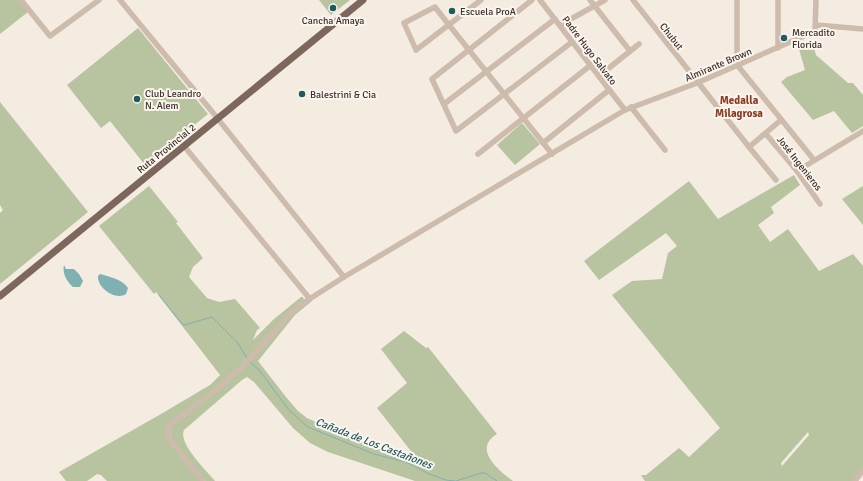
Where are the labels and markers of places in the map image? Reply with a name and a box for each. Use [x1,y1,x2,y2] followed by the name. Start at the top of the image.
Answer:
[328,3,338,13] marker: Cancha Amaya
[447,6,457,16] marker: Escuela ProA
[460,6,516,18] place label: Escuela ProA
[302,15,364,27] place label: Cancha Amaya
[792,27,835,51] place label: Mercadito Florida
[779,33,789,43] marker: Mercadito Florida
[145,88,201,112] place label: Club Leandro N. Alem
[297,89,307,99] marker: Balestrini & Cia
[310,89,376,101] place label: Balestrini & Cia
[132,94,142,104] marker: Club Leandro N. Alem

